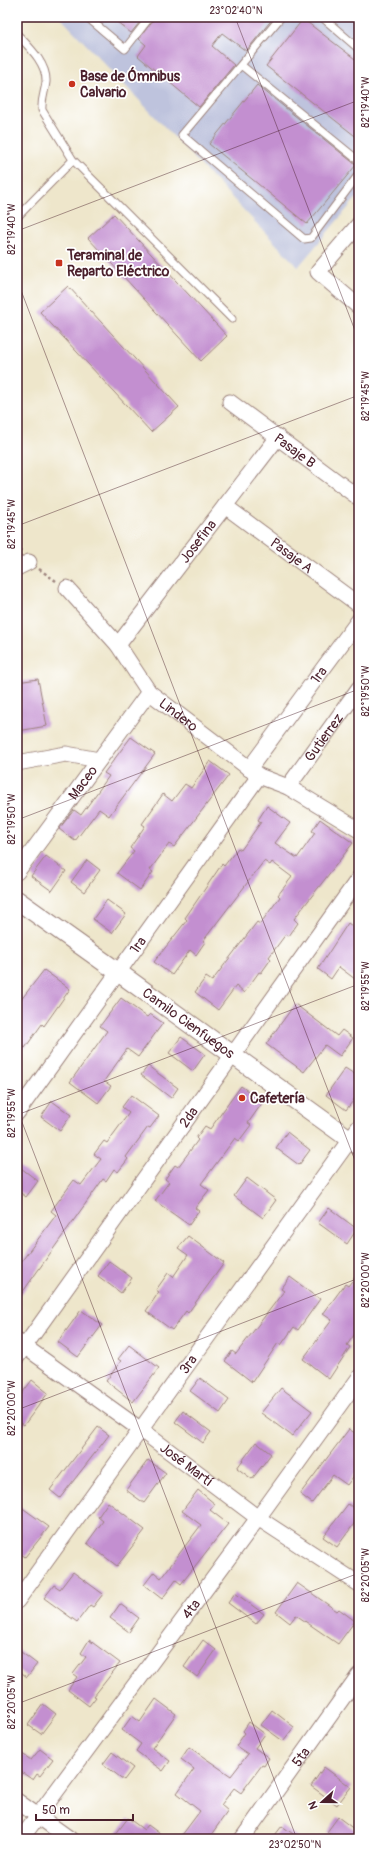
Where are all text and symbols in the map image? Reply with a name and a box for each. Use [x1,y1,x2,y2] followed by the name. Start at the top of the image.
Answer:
[209,5,263,17] text: 23°02'40"N
[80,66,181,101] place label: Base de Ómnibus Calvario
[360,76,372,128] text: 82°19'40"W
[67,79,77,89] marker: Base de Ómnibus Calvario
[6,203,18,255] text: 82°19'40"W
[66,247,170,280] place label: Teraminal de Reparto Eléctrico
[54,258,64,268] marker: Teraminal de Reparto Eléctrico
[360,371,372,421] text: 82°19'45"W
[271,430,319,472] street label: Pasaje B
[6,499,18,549] text: 82°19'45"W
[176,516,220,566] street label: Josefina
[267,534,316,577] street label: Pasaje A
[307,663,331,687] street label: 1ra
[360,665,372,716] text: 82°19'50"W
[155,695,201,735] street label: Lindero
[301,710,347,765] street label: Gutierrez
[65,762,101,803] street label: Maceo
[6,793,18,844] text: 82°19'50"W
[126,933,150,957] street label: 1ra
[360,961,372,1011] text: 82°19'55"W
[139,984,238,1063] street label: Camilo Cienfuegos
[6,1088,18,1138] text: 82°19'55"W
[250,1090,305,1107] place label: Cafetería
[237,1093,247,1103] marker: Cafetería
[176,1104,202,1131] street label: 2da
[360,1252,372,1308] text: 82°20'00"W
[176,1352,201,1377] street label: 3ra
[6,1380,18,1436] text: 82°20'00"W
[157,1439,217,1490] street label: José Martí
[360,1547,372,1602] text: 82°20'05"W
[178,1596,204,1622] street label: 4ta
[6,1674,18,1729] text: 82°20'05"W
[288,1744,314,1770] street label: 5ta
[302,1782,342,1822] north arrow
[36,1796,133,1822] scale bar
[306,1799,321,1811] text: N
[42,1803,70,1818] text: 50 m
[269,1839,322,1851] text: 23°02'50"N

